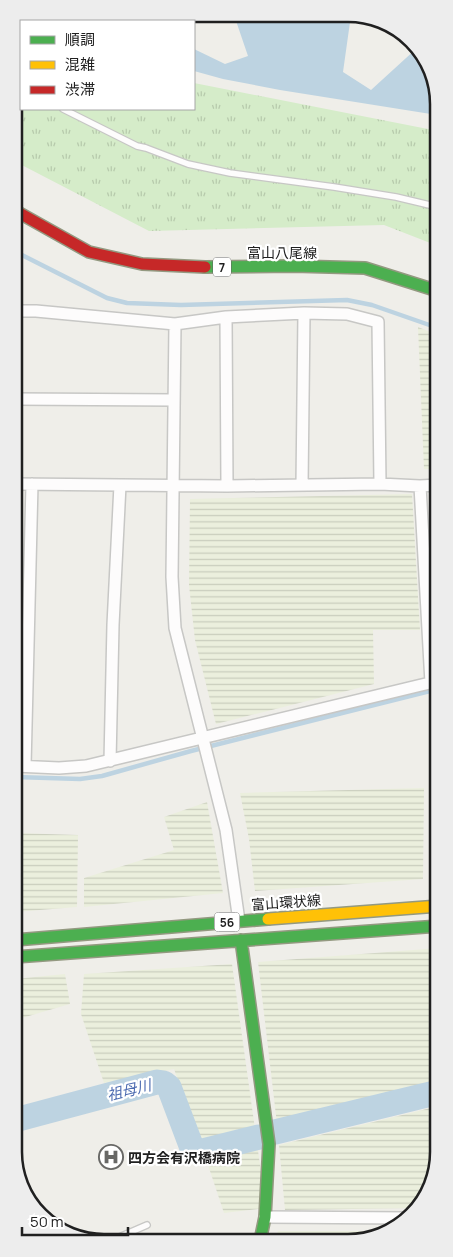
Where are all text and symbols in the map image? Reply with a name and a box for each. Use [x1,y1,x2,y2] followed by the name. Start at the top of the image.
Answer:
[20,20,195,110] legend
[65,29,95,50] text: 順調
[65,54,95,75] text: 混雑
[65,79,95,100] text: 渋滞
[247,243,317,262] street label: 富山八尾線
[213,258,231,276] road number: 7
[250,890,322,914] street label: 富山環状線
[214,912,240,932] road number: 56
[105,1074,155,1106] water label: 祖母川
[98,1144,124,1170] hospital icon: 四方会有沢橋病院
[128,1148,240,1167] place label: 四方会有沢橋病院
[22,1204,129,1236] scale bar
[30,1211,64,1232] text: 50 m

